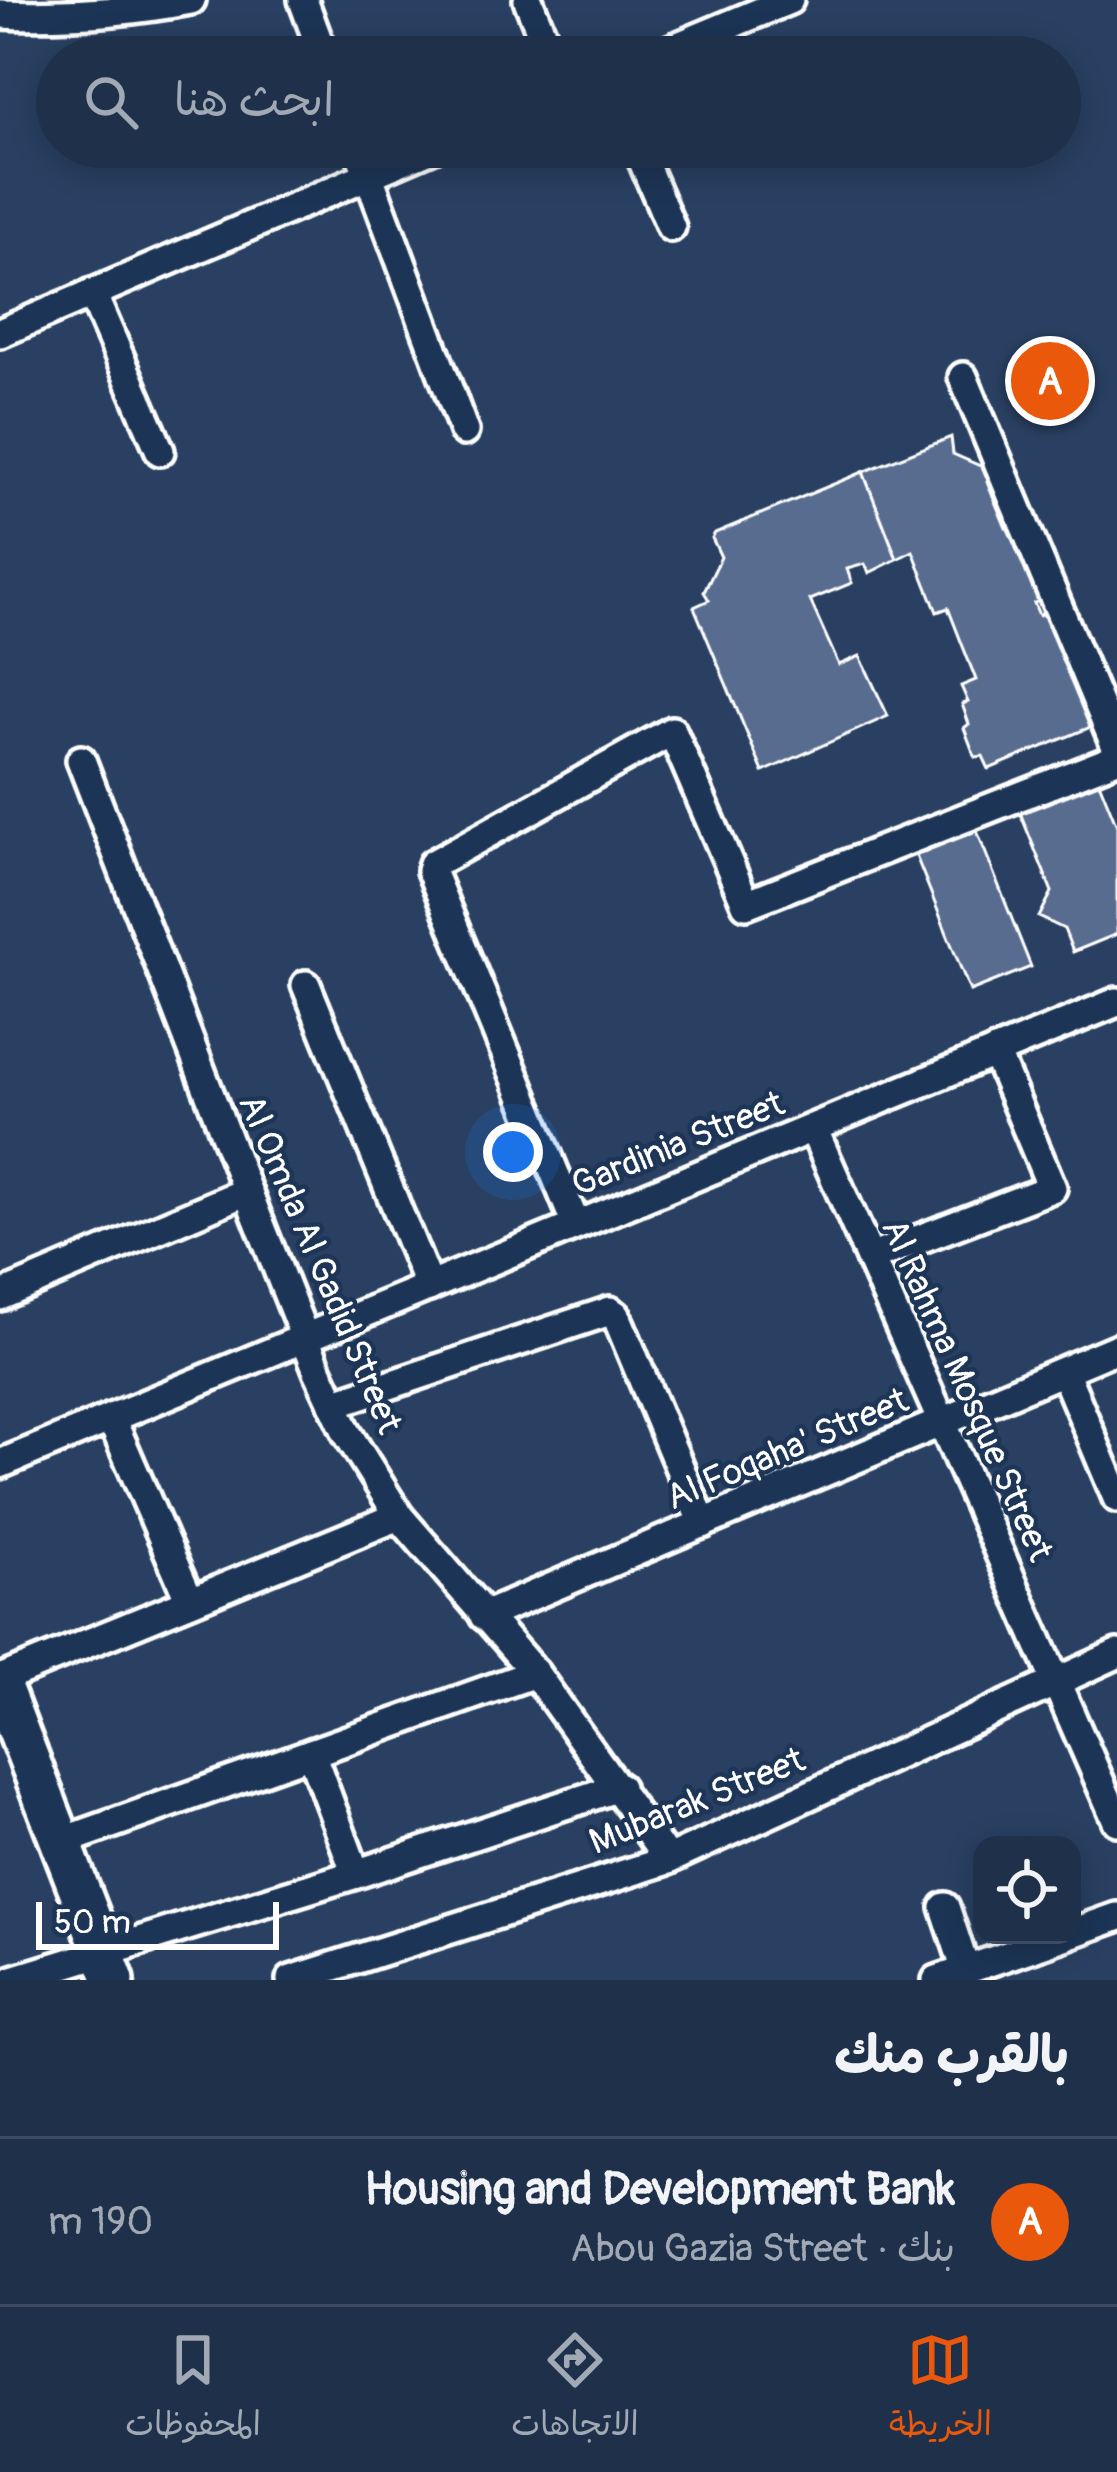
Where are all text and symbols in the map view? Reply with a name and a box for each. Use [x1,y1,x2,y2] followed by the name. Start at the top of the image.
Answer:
[36,36,1081,168] search box
[78,69,144,135] icon: search
[174,73,334,129] text: ابحث هنا
[1011,336,1089,426] pin: A
[565,1081,791,1207] street label: Gardinia Street
[228,1088,412,1441] street label: Al Omda Al Gadid Street
[483,1122,543,1182] your location
[871,1212,1063,1569] street label: Al Rahma Mosque Street
[659,1378,915,1520] street label: Al Foqaha' Street
[583,1737,812,1865] street label: Mubarak Street
[973,1836,1081,1944] map controls
[973,1836,1081,1944] button: locate
[36,1896,279,1949] scale bar
[54,1902,131,1943] text: 50 m
[834,2024,1069,2088] text: بالقرب منك
[364,2162,955,2218] text: Housing and Development Bank
[48,2197,153,2246] text: 190 m
[1017,2197,1043,2246] text: A
[570,2224,955,2273] text: بنك · Abou Gazia Street
[125,2327,261,2453] tab: المحفوظات
[511,2327,639,2453] tab: الاتجاهات
[889,2327,992,2453] tab: الخريطة

